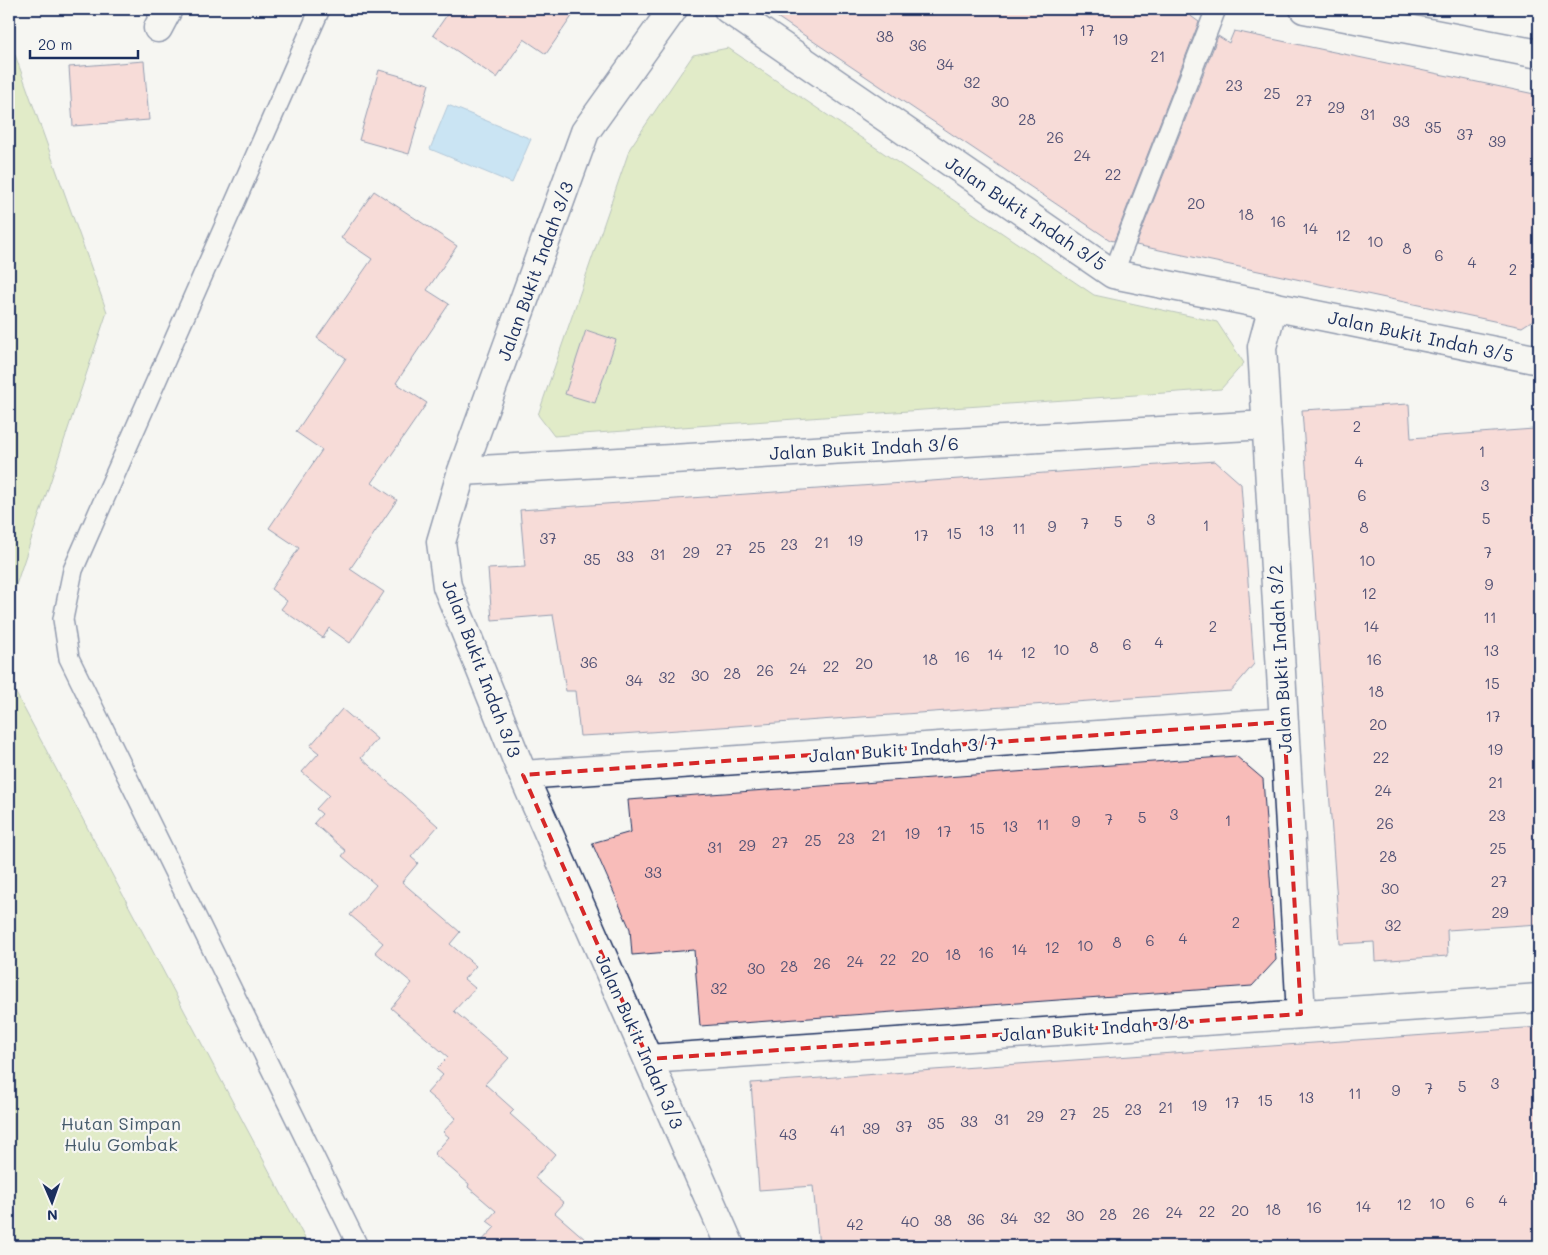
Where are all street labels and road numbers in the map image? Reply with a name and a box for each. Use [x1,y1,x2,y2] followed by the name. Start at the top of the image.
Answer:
[941,150,1111,276] street label: Jalan Bukit Indah 3/5
[491,178,579,364] street label: Jalan Bukit Indah 3/3
[1326,305,1516,367] street label: Jalan Bukit Indah 3/5
[769,431,959,465] street label: Jalan Bukit Indah 3/6
[1263,564,1297,754] street label: Jalan Bukit Indah 3/2
[437,575,527,761] street label: Jalan Bukit Indah 3/3
[808,730,998,768] street label: Jalan Bukit Indah 3/7
[591,950,689,1132] street label: Jalan Bukit Indah 3/3
[999,1009,1190,1047] street label: Jalan Bukit Indah 3/8

